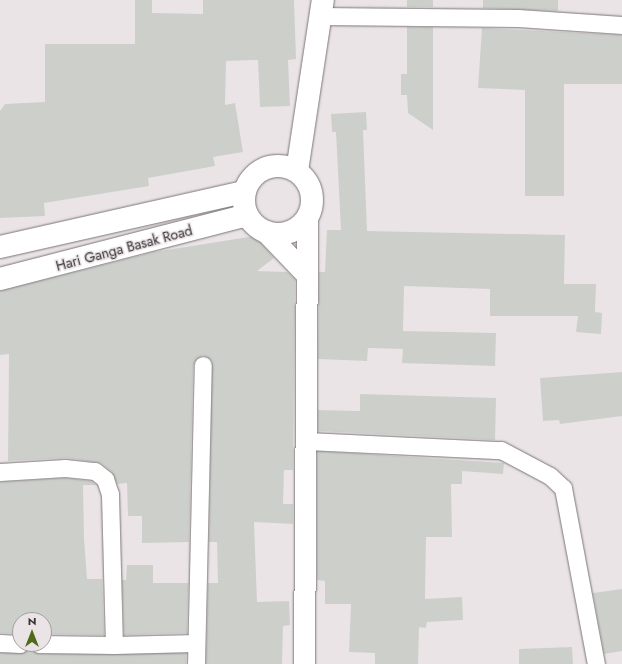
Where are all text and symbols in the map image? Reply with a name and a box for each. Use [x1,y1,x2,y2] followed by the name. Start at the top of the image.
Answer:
[54,222,194,274] street label: Hari Ganga Basak Road
[12,612,52,652] north arrow
[28,613,36,629] text: N

